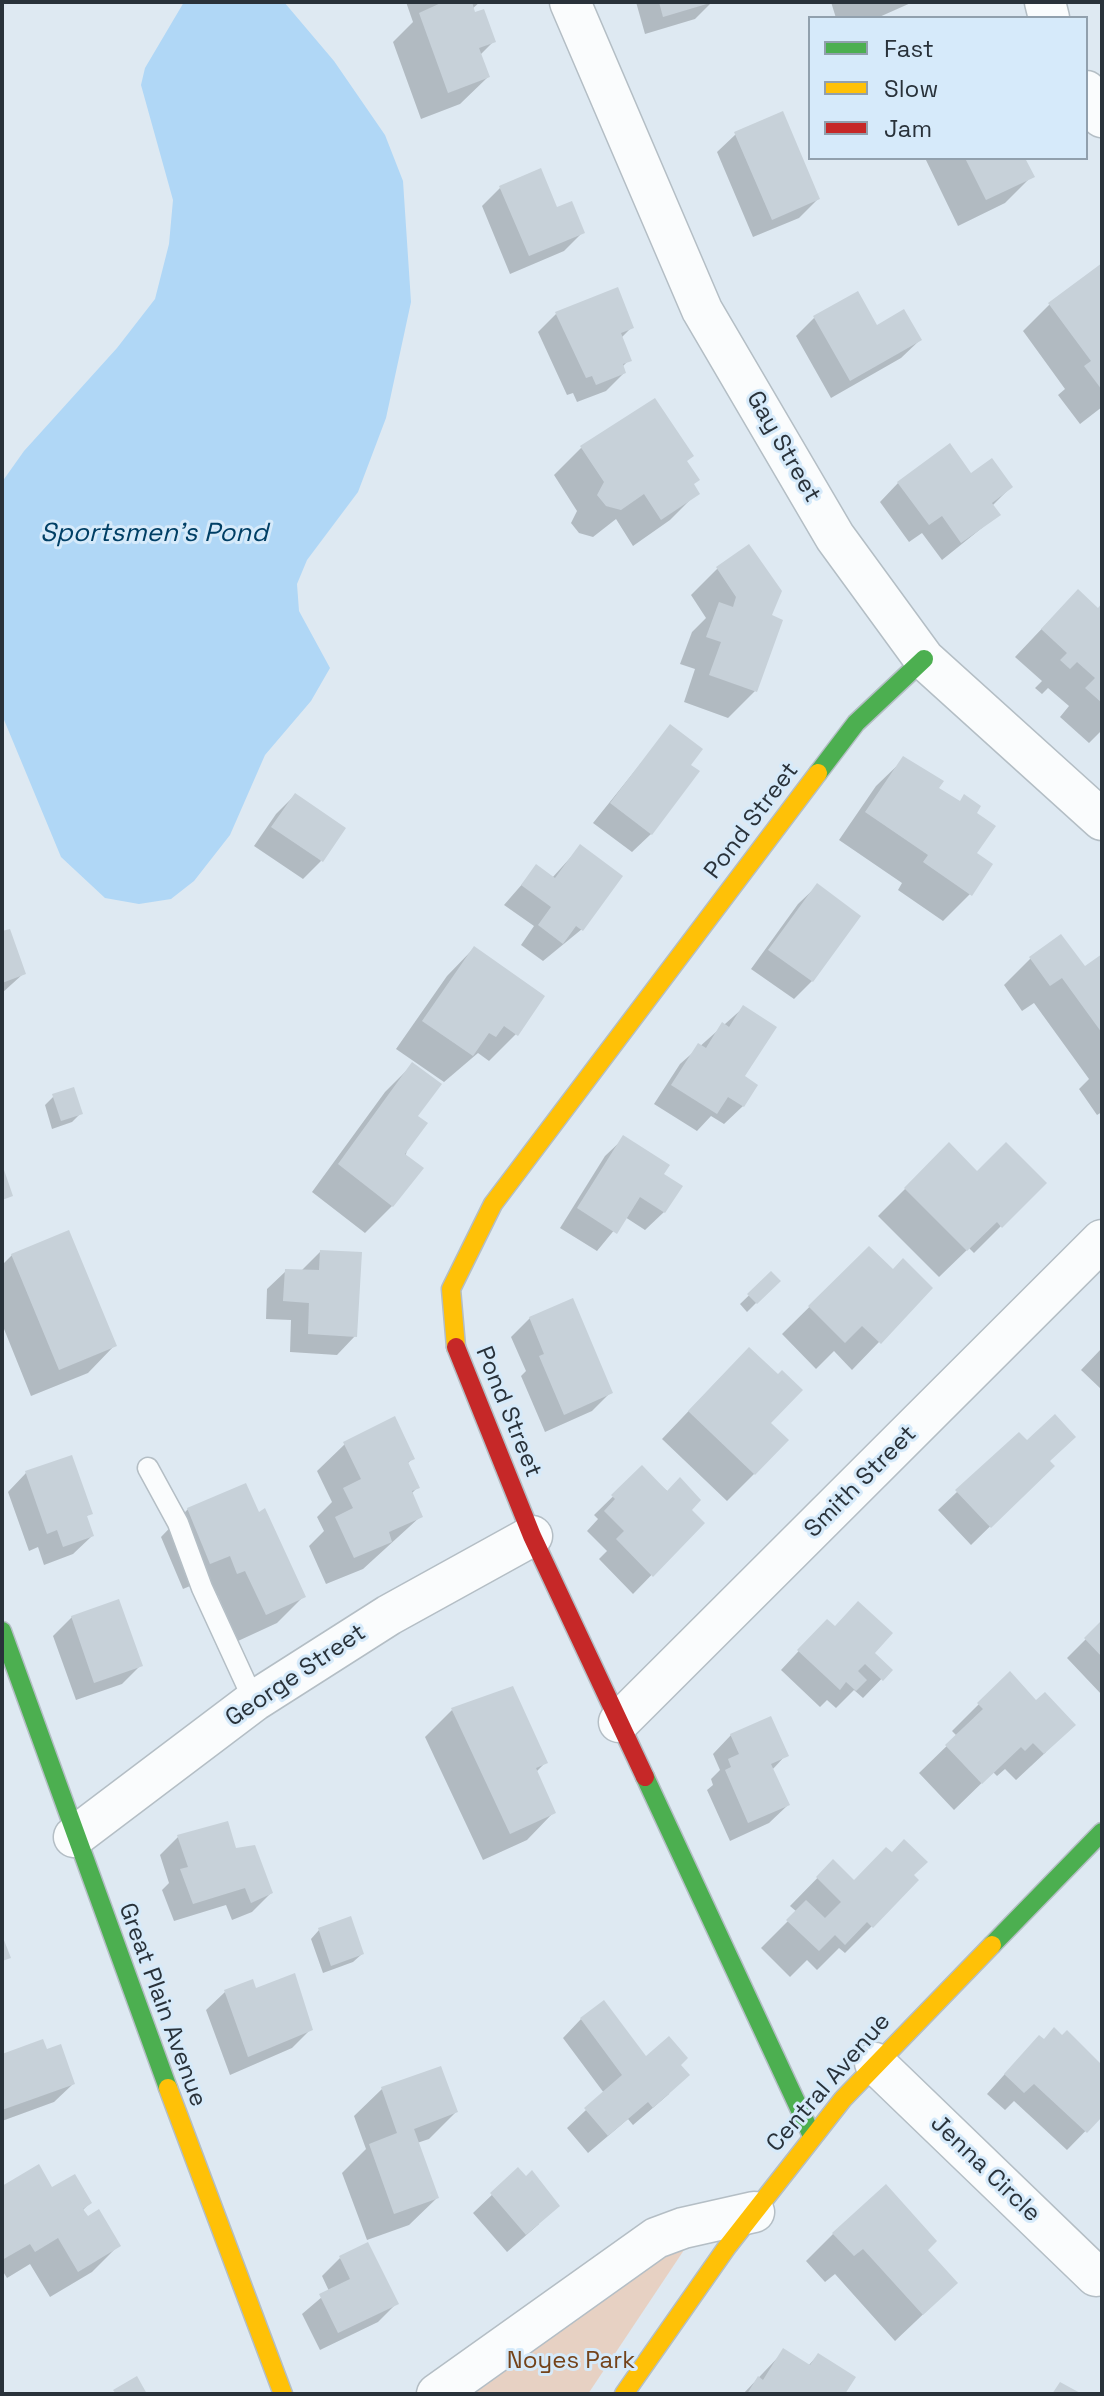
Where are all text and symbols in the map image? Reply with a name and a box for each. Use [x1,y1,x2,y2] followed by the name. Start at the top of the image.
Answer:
[808,16,1088,160] legend
[884,33,934,64] text: Fast
[884,73,938,104] text: Slow
[884,113,932,144] text: Jam
[740,386,826,508] street label: Gay Street
[40,518,268,550] water label: Sportsmen's Pond
[699,757,805,885] street label: Pond Street
[469,1342,547,1482] street label: Pond Street
[799,1420,923,1544] street label: Smith Street
[221,1619,371,1733] street label: George Street
[112,1899,212,2111] street label: Great Plain Avenue
[761,2008,897,2158] street label: Central Avenue
[924,2109,1046,2229] street label: Jenna Circle
[507,2347,635,2375] park label: Noyes Park

